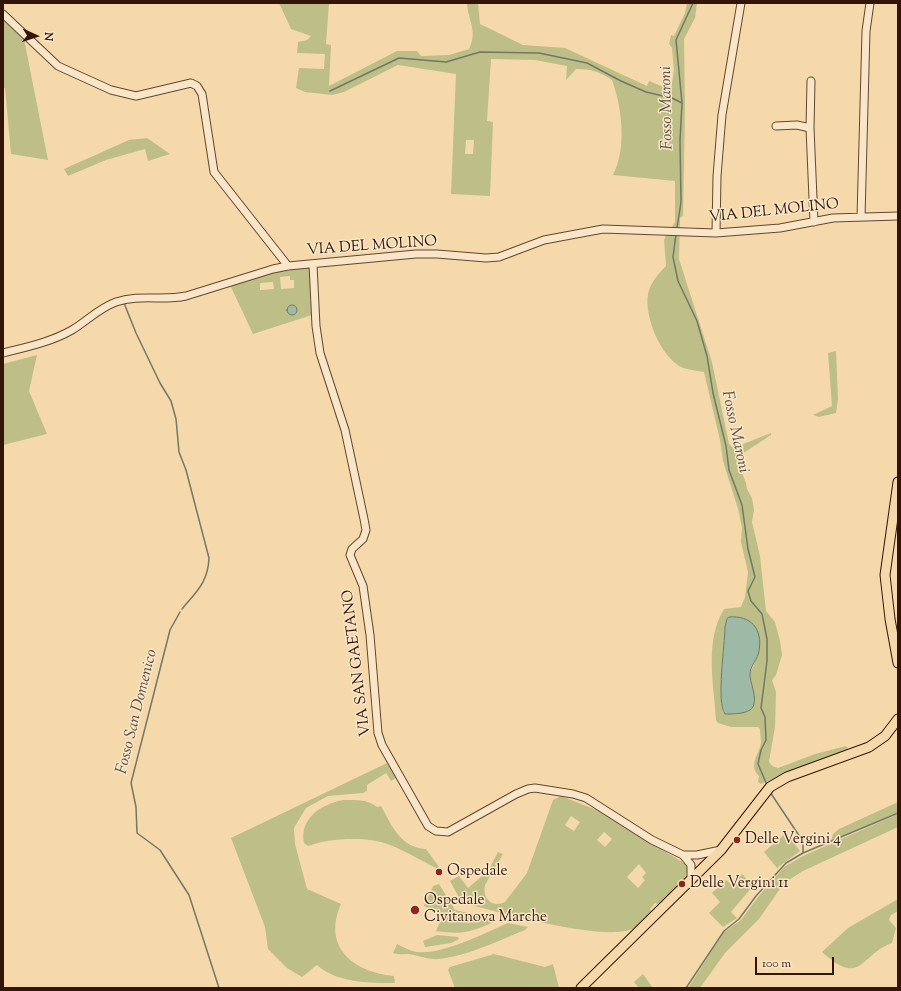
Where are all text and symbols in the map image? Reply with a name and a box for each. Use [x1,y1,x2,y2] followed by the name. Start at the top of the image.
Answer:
[16,16,56,56] north arrow
[40,32,56,41] text: N
[658,66,678,150] water label: Fosso Maroni
[708,196,840,228] street label: VIA DEL MOLINO
[306,233,438,261] street label: VIA DEL MOLINO
[716,389,752,475] water label: Fosso Maroni
[340,588,376,738] street label: VIA SAN GAETANO
[113,648,163,776] water label: Fosso San Domenico
[745,831,841,849] place label: Delle Vergini 4
[732,835,742,845] marker: Delle Vergini 4
[447,863,507,881] place label: Ospedale
[434,867,444,877] marker: Ospedale
[690,875,789,893] place label: Delle Vergini 11
[677,879,687,889] marker: Delle Vergini 11
[424,892,547,927] place label: Ospedale Civitanova Marche
[409,904,421,916] marker: Ospedale Civitanova Marche
[757,949,836,975] scale bar
[762,955,791,973] text: 100 m

